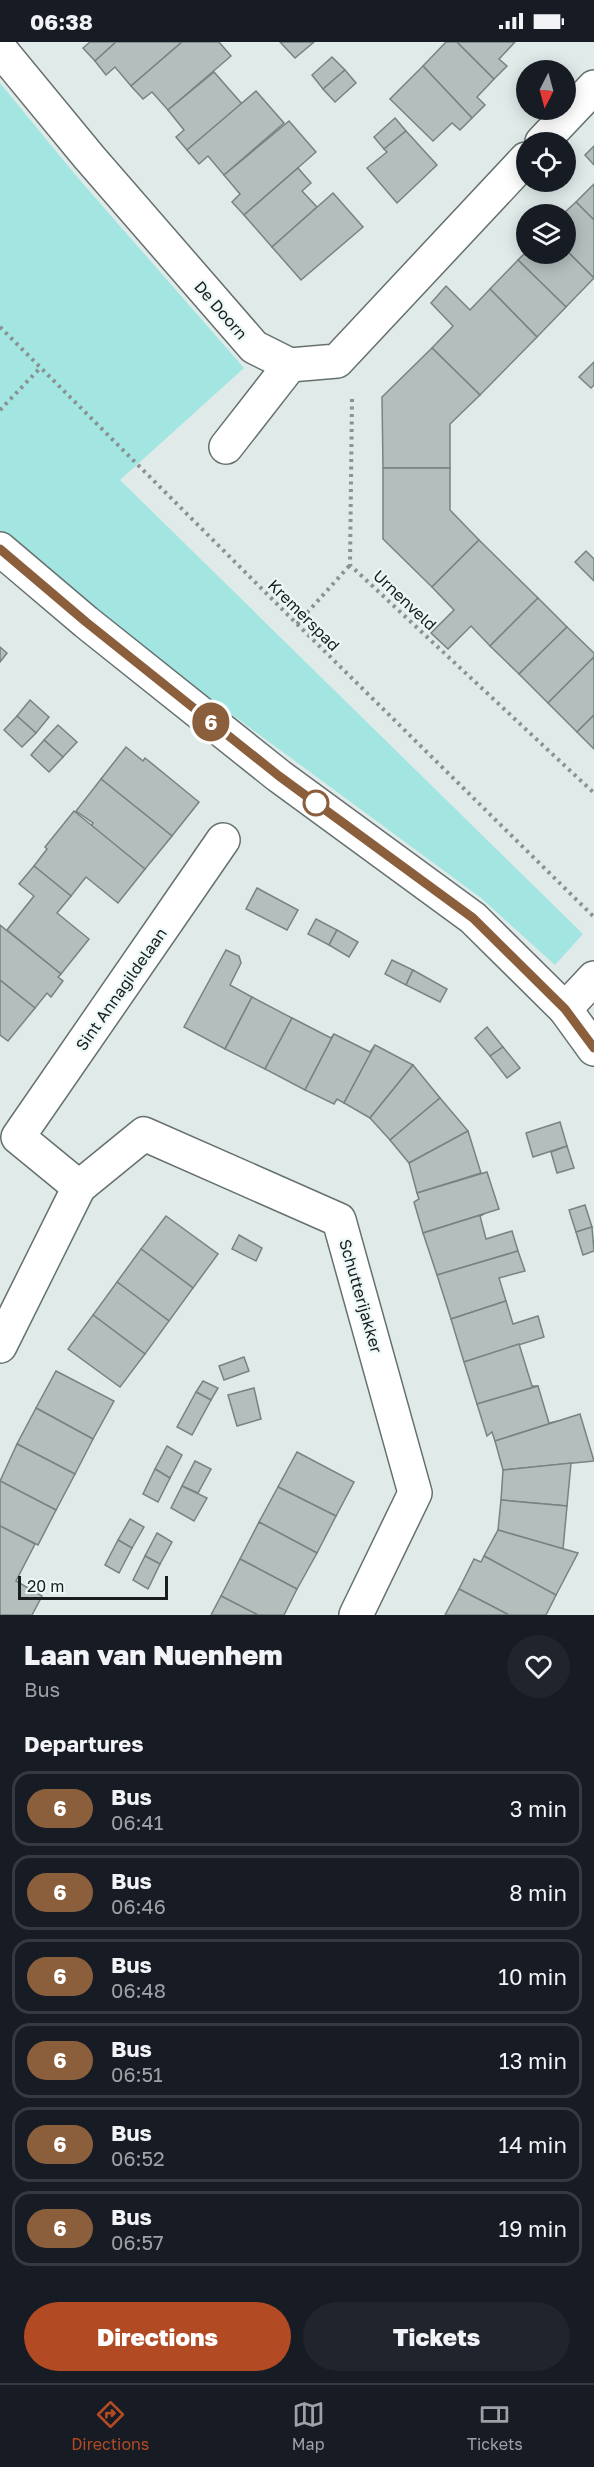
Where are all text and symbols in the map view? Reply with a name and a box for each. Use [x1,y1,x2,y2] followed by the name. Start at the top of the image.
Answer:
[30,8,93,35] text: 06:38
[516,60,576,120] north arrow
[516,60,576,264] map controls
[516,132,576,192] button: locate
[516,204,576,264] button: layers
[190,277,252,343] street label: De Doorn
[369,566,441,634] street label: Urnenveld
[264,575,344,655] street label: Kremerspad
[192,702,230,742] line badge: 6
[204,709,218,735] text: 6
[303,790,329,816] unlabelled marker
[71,924,171,1054] street label: Sint Annagildelaan
[335,1237,387,1355] street label: Schutterijakker
[18,1573,168,1600] scale bar
[27,1576,64,1596] text: 20 m
[507,1635,570,1698] button: heart
[24,1638,283,1671] text: Laan van Nuenhem
[24,1677,60,1701] text: Bus
[24,1730,143,1757] text: Departures
[111,1783,152,1810] text: Bus
[53,1795,67,1821] text: 6
[510,1795,567,1822] text: 3 min
[111,1810,163,1834] text: 06:41
[111,1867,152,1894] text: Bus
[53,1879,67,1905] text: 6
[509,1879,567,1906] text: 8 min
[111,1894,166,1918] text: 06:46
[111,1951,152,1978] text: Bus
[53,1963,67,1989] text: 6
[498,1963,567,1990] text: 10 min
[111,1978,166,2002] text: 06:48
[111,2035,152,2062] text: Bus
[53,2047,67,2073] text: 6
[499,2047,567,2074] text: 13 min
[111,2062,163,2086] text: 06:51
[111,2119,152,2146] text: Bus
[53,2131,67,2157] text: 6
[499,2131,567,2158] text: 14 min
[111,2146,165,2170] text: 06:52
[111,2203,152,2230] text: Bus
[53,2215,67,2241] text: 6
[499,2215,567,2242] text: 19 min
[111,2230,164,2254] text: 06:57
[24,2302,291,2371] button: Directions
[303,2302,570,2371] button: Tickets
[71,2398,149,2454] tab: Directions
[292,2398,325,2454] tab: Map
[467,2398,523,2454] tab: Tickets

